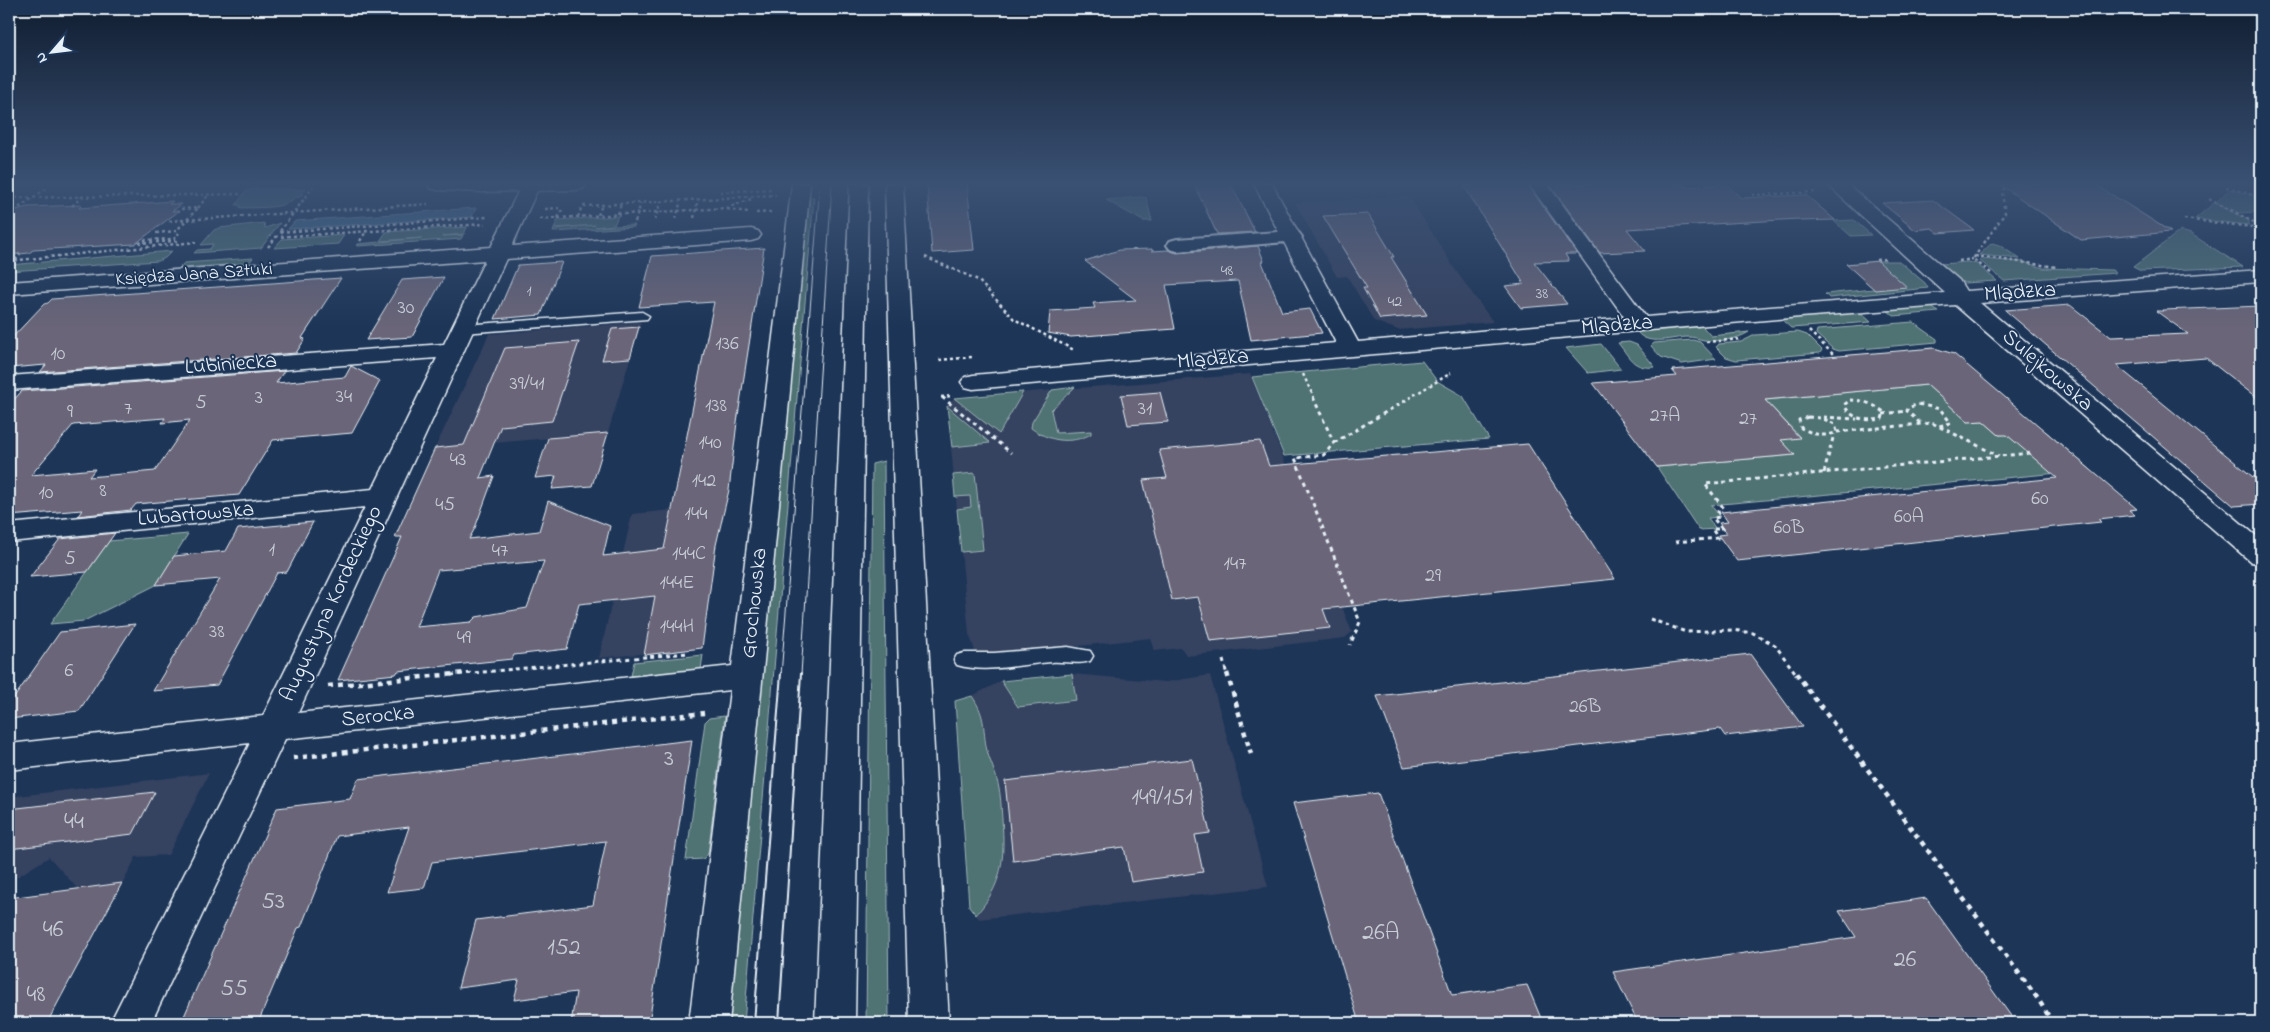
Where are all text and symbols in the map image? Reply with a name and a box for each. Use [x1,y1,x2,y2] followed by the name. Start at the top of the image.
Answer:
[28,28,78,78] north arrow
[30,48,53,67] text: N
[115,256,273,294] street label: Księdza Jana Sztuki
[1221,259,1233,283] house number: 48
[1983,275,2057,311] street label: Mlądzka
[526,279,532,303] house number: 1
[1536,282,1548,306] house number: 38
[1388,290,1402,314] house number: 42
[398,294,415,323] house number: 30
[1580,307,1654,345] street label: Mlądzka
[1994,322,2100,420] street label: Sulejkowska
[715,330,739,359] house number: 136
[51,340,66,369] house number: 10
[1176,341,1250,379] street label: Mlądzka
[184,346,278,384] street label: Lubiniecka
[509,370,545,399] house number: 39/41
[336,383,352,412] house number: 34
[255,384,263,413] house number: 3
[195,389,207,418] house number: 5
[705,392,727,421] house number: 138
[124,395,132,424] house number: 7
[1138,395,1152,424] house number: 31
[67,398,73,427] house number: 9
[1650,402,1680,431] house number: 27A
[1739,405,1757,434] house number: 27
[698,429,722,458] house number: 140
[450,446,466,475] house number: 43
[692,467,716,496] house number: 142
[99,477,107,506] house number: 8
[39,479,54,508] house number: 10
[2031,485,2049,514] house number: 60
[435,491,455,520] house number: 45
[136,494,256,536] street label: Lubartowska
[685,500,707,529] house number: 144
[272,501,392,708] street label: Augustyna Kordeckiego
[1894,503,1924,532] house number: 60A
[1774,514,1804,543] house number: 60B
[269,536,275,565] house number: 1
[492,537,508,566] house number: 47
[672,540,706,569] house number: 144C
[64,545,76,574] house number: 5
[733,546,777,660] street label: Grochowska
[1224,550,1246,579] house number: 147
[1425,562,1441,591] house number: 29
[660,569,694,598] house number: 144E
[660,613,694,642] house number: 144H
[209,618,225,647] house number: 38
[457,624,471,653] house number: 49
[65,657,74,686] house number: 6
[1569,693,1601,722] house number: 26B
[340,697,416,737] street label: Serocka
[664,742,674,777] house number: 3
[1131,781,1193,816] house number: 149/151
[64,805,84,840] house number: 44
[261,885,285,920] house number: 53
[43,913,64,948] house number: 46
[1362,916,1400,951] house number: 26A
[547,931,581,966] house number: 152
[1894,943,1917,978] house number: 26
[220,972,248,1007] house number: 55
[27,978,45,1013] house number: 48

